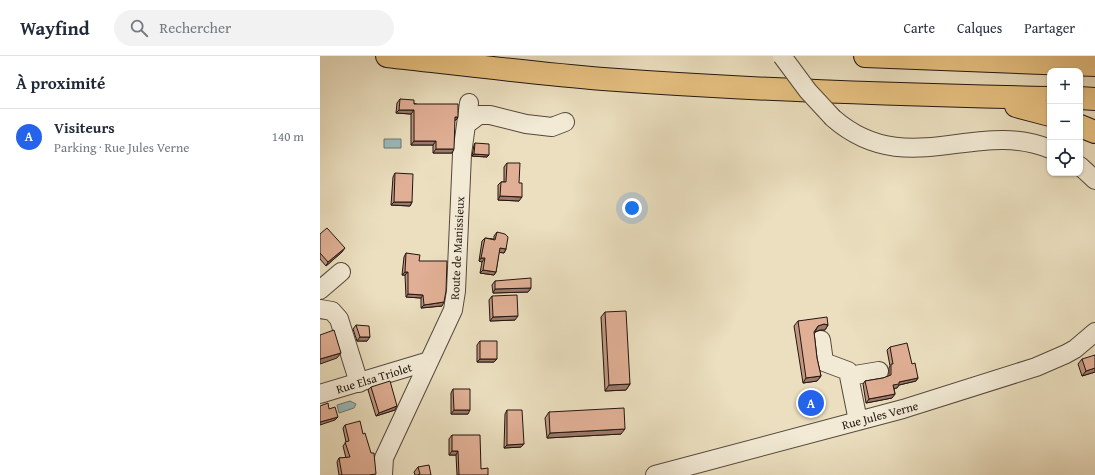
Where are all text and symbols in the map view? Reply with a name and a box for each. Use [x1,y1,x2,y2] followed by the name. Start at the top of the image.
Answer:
[114,10,394,46] search box
[20,14,90,42] text: Wayfind
[128,17,150,39] icon: search
[160,17,231,38] text: Rechercher
[903,18,935,38] text: Carte
[957,18,1002,38] text: Calques
[1024,18,1075,38] text: Partager
[1047,68,1083,176] map controls
[1047,68,1083,104] button: +
[16,70,105,95] text: À proximité
[1047,104,1083,140] button: −
[54,117,115,138] text: Visiteurs
[25,127,33,146] text: A
[272,127,304,146] text: 140 m
[54,138,189,157] text: Parking · Rue Jules Verne
[1047,140,1083,176] button: locate
[446,195,468,300] street label: Route de Manissieux
[622,198,642,218] your location
[334,358,415,398] street label: Rue Elsa Triolet
[798,388,824,418] pin: A
[840,397,920,433] street label: Rue Jules Verne

